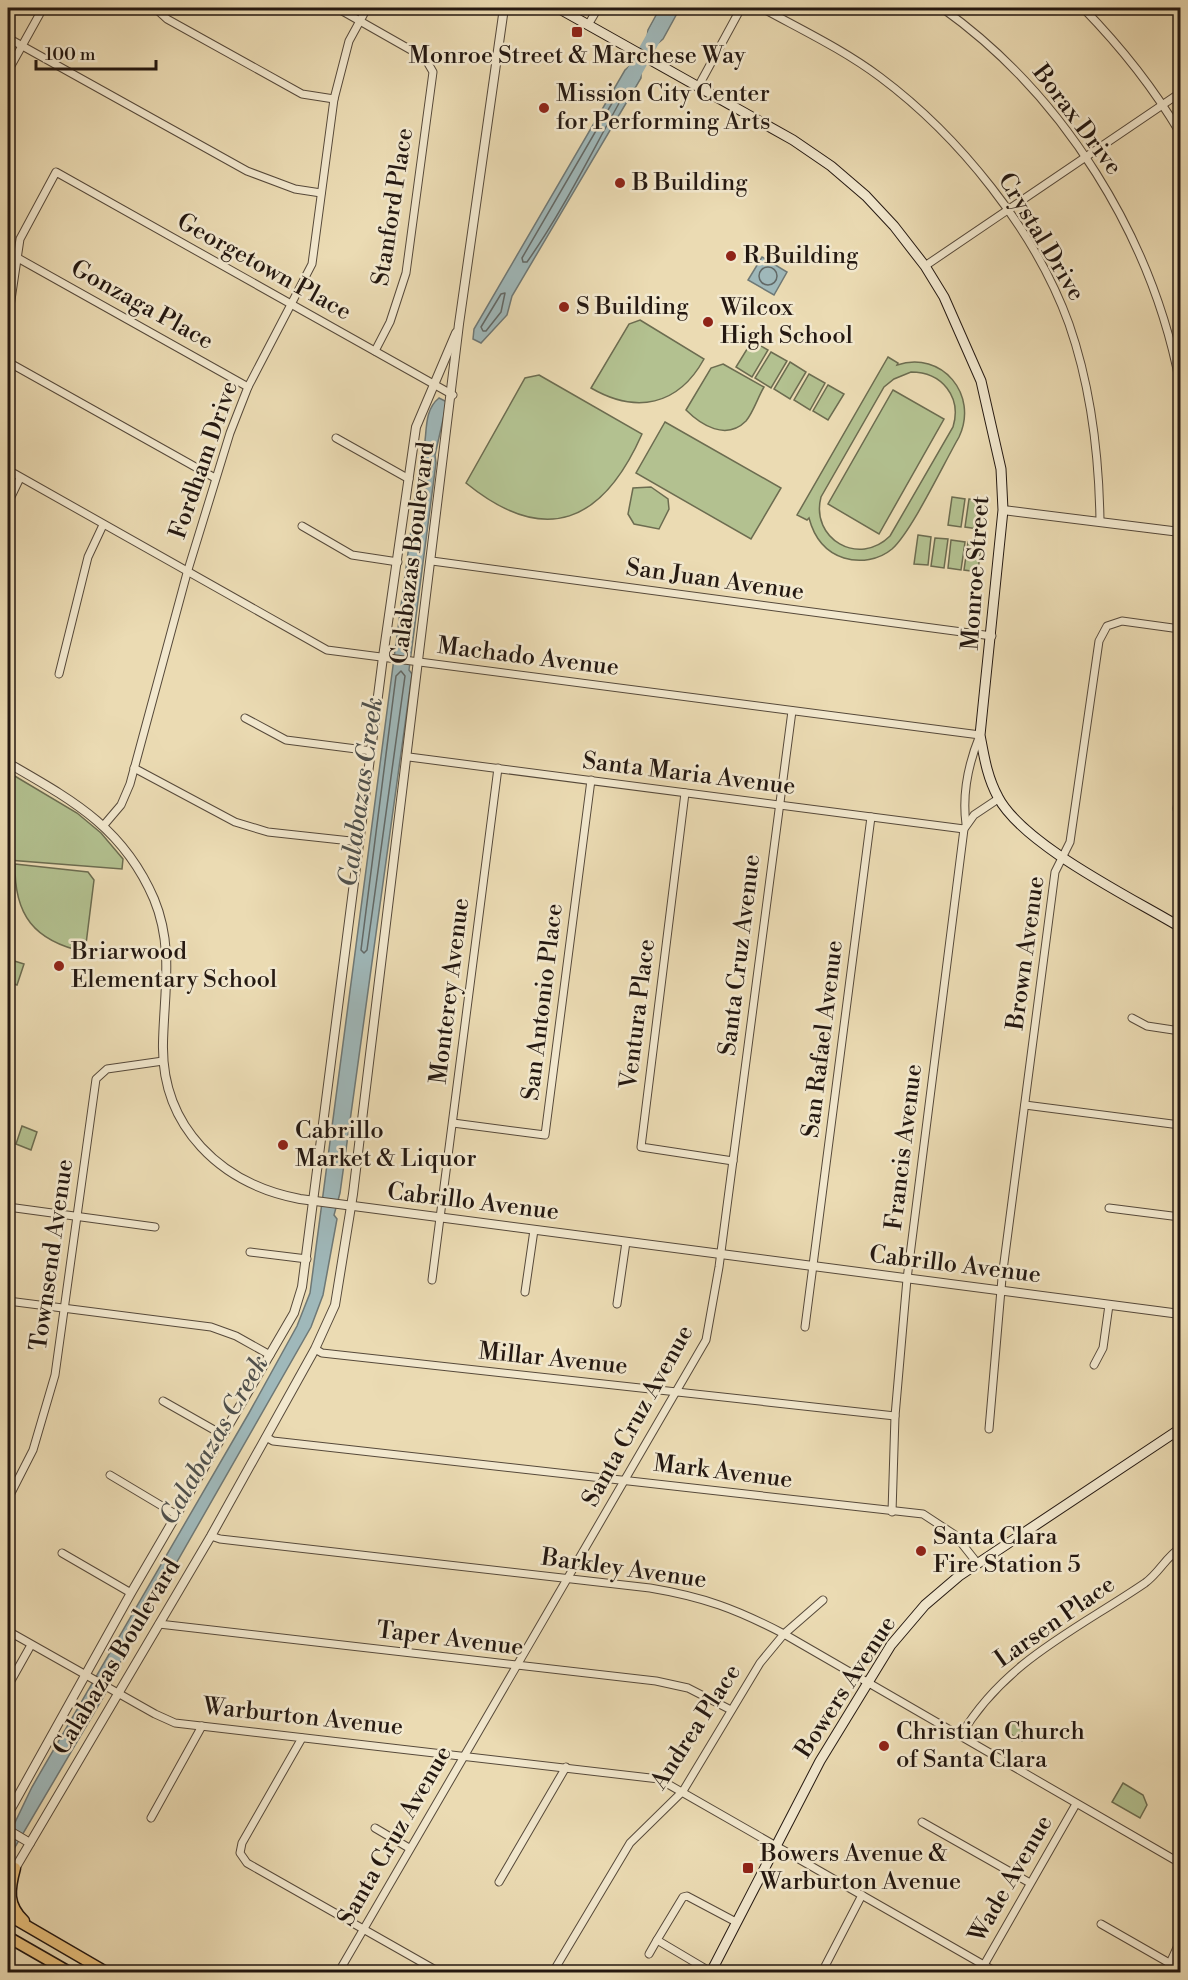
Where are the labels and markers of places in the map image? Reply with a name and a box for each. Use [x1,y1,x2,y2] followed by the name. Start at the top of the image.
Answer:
[570,25,584,39] marker: Monroe Street & Marchese Way
[408,41,746,71] place label: Monroe Street & Marchese Way
[556,79,771,137] place label: Mission City Center for Performing Arts
[537,101,551,115] marker: Mission City Center for Performing Arts
[631,168,748,198] place label: B Building
[613,176,627,190] marker: B Building
[743,241,859,271] place label: R Building
[724,249,738,263] marker: R Building
[576,292,689,322] place label: S Building
[719,293,853,351] place label: Wilcox High School
[557,300,571,314] marker: S Building
[701,315,715,329] marker: Wilcox High School
[70,937,277,995] place label: Briarwood Elementary School
[52,959,66,973] marker: Briarwood Elementary School
[295,1116,477,1174] place label: Cabrillo Market & Liquor
[276,1138,290,1152] marker: Cabrillo Market & Liquor
[933,1522,1081,1580] place label: Santa Clara Fire Station 5
[914,1544,928,1558] marker: Santa Clara Fire Station 5
[896,1717,1085,1775] place label: Christian Church of Santa Clara
[877,1739,891,1753] marker: Christian Church of Santa Clara
[759,1839,961,1897] place label: Bowers Avenue & Warburton Avenue
[741,1861,755,1875] marker: Bowers Avenue & Warburton Avenue

